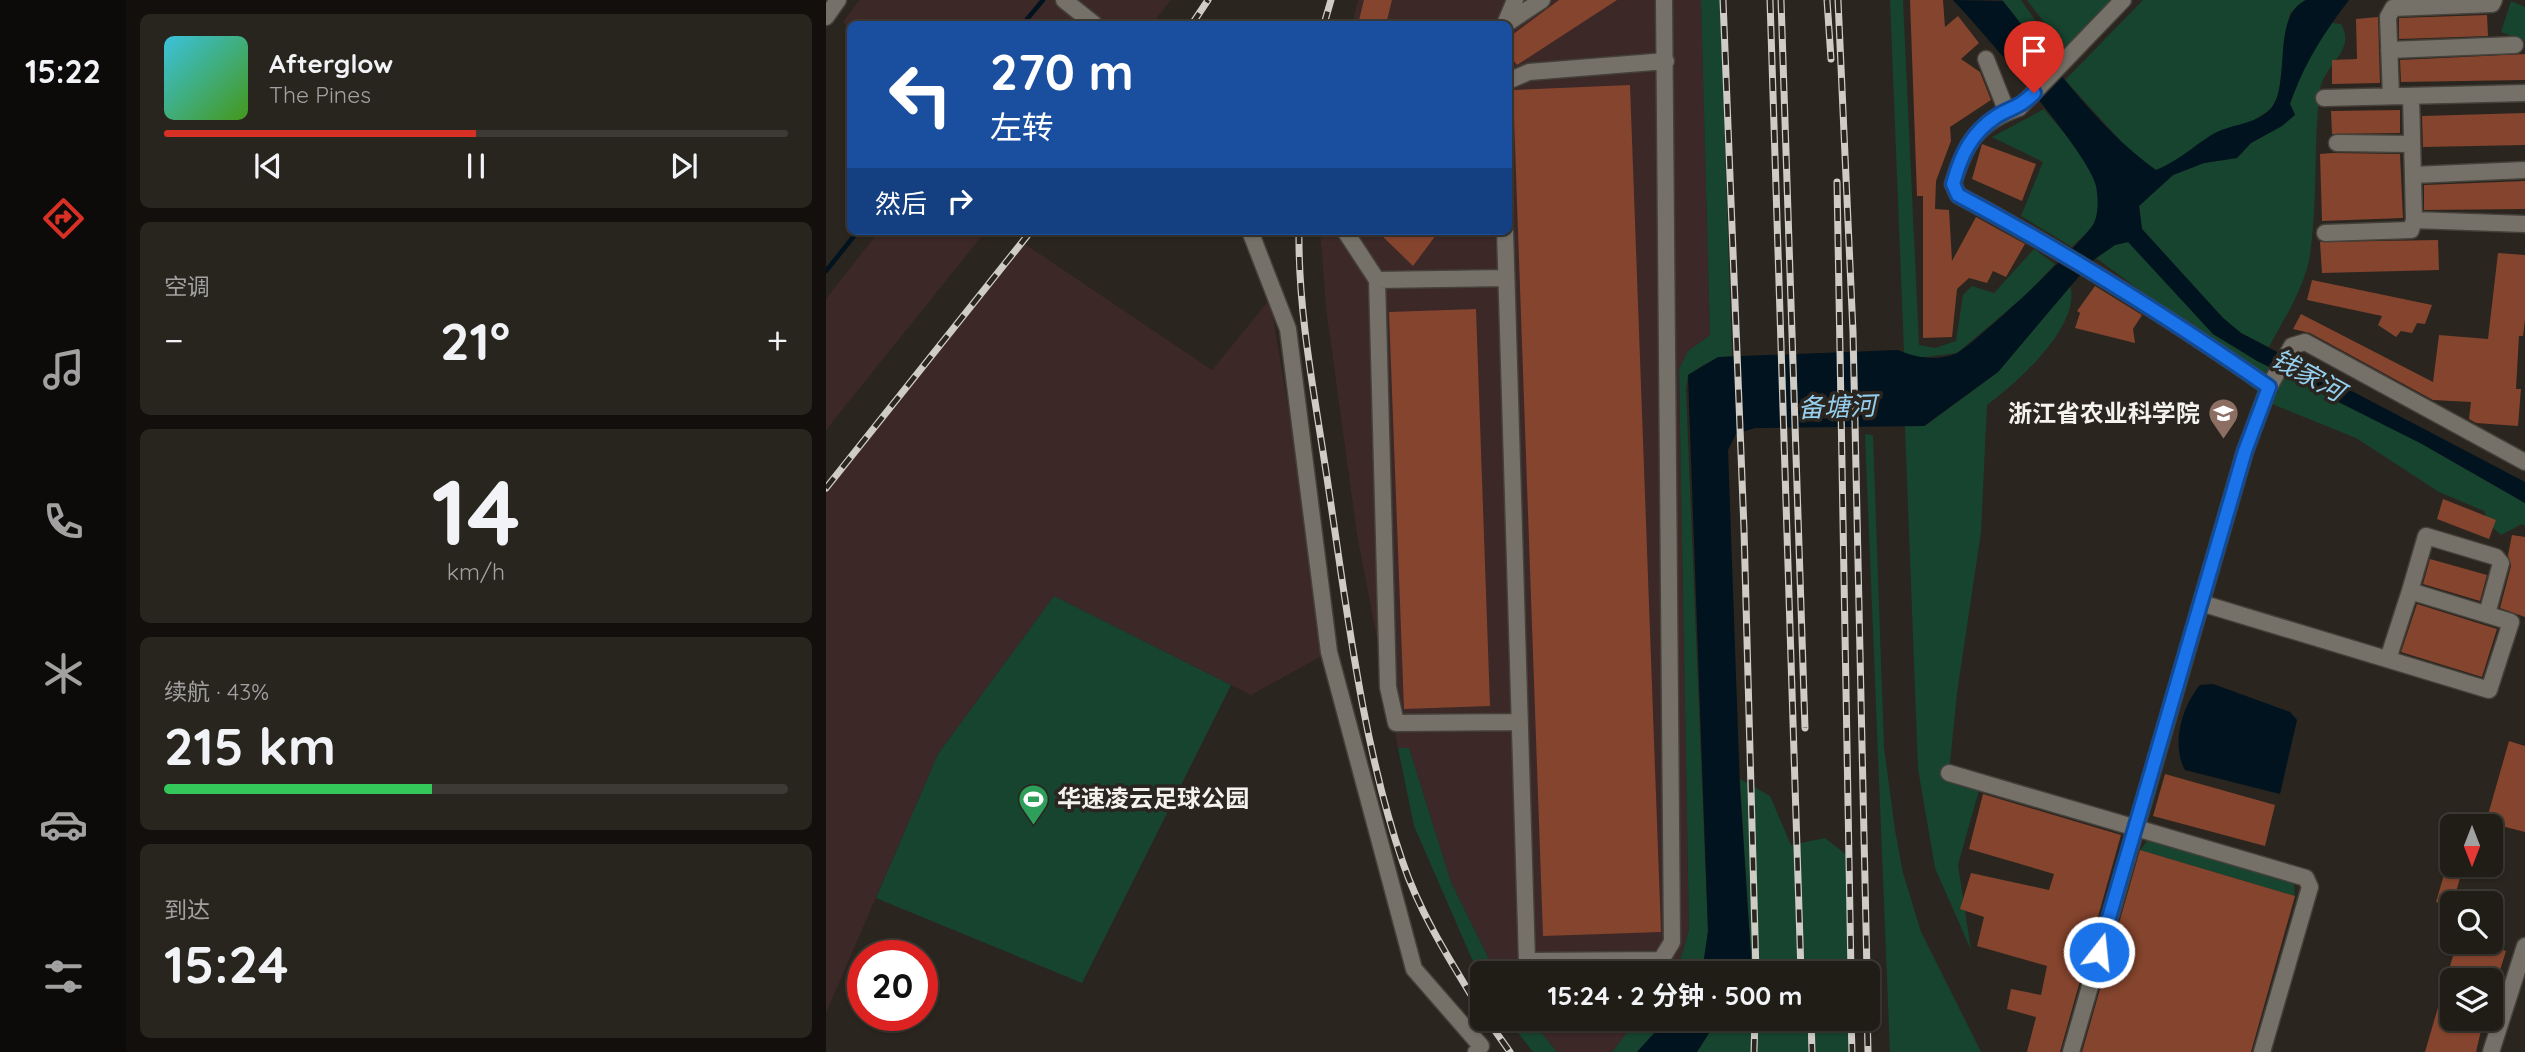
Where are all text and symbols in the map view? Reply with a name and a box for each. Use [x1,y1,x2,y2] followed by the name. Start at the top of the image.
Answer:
[2004,21,2064,93] pin
[2015,32,2053,70] icon: arrive
[990,41,1134,102] text: 270 m
[269,47,393,80] text: Afterglow
[875,49,966,140] icon: left
[25,51,101,91] text: 15:22
[269,80,371,109] text: The Pines
[990,107,1054,147] text: 左转
[249,147,287,185] icon: previous
[457,147,495,185] icon: pause
[665,147,703,185] icon: next
[941,182,979,220] icon: right
[875,187,927,220] text: 然后
[39,194,88,243] icon: directions
[164,272,210,301] text: 空调
[440,308,510,373] text: 21°
[164,316,184,364] text: −
[767,316,788,364] text: +
[2266,341,2355,410] water label: 钱家河
[39,345,88,394] icon: music
[1797,388,1882,424] water label: 备塘河
[2206,397,2240,441] school or university icon: 浙江省农业科学院
[2008,398,2200,428] place label: 浙江省农业科学院
[432,454,520,568] text: 14
[39,497,88,546] icon: phone
[447,557,505,586] text: km/h
[39,649,88,698] icon: climate
[164,677,269,706] text: 续航 · 43%
[164,713,336,778] text: 215 km
[1017,782,1051,826] sports icon: 华速凌云足球公园
[1057,783,1249,813] place label: 华速凌云足球公园
[39,800,88,849] icon: car
[2440,814,2502,877] north arrow
[2440,814,2503,1031] map controls
[2440,891,2503,954] button: search
[164,895,210,924] text: 到达
[2062,915,2136,989] position arrow
[164,931,289,996] text: 15:24
[847,940,938,1031] speed limit sign: 20
[39,952,88,1001] icon: filters
[2440,968,2503,1031] button: layers
[1547,979,1803,1012] text: 15:24 · 2 分钟 · 500 m

